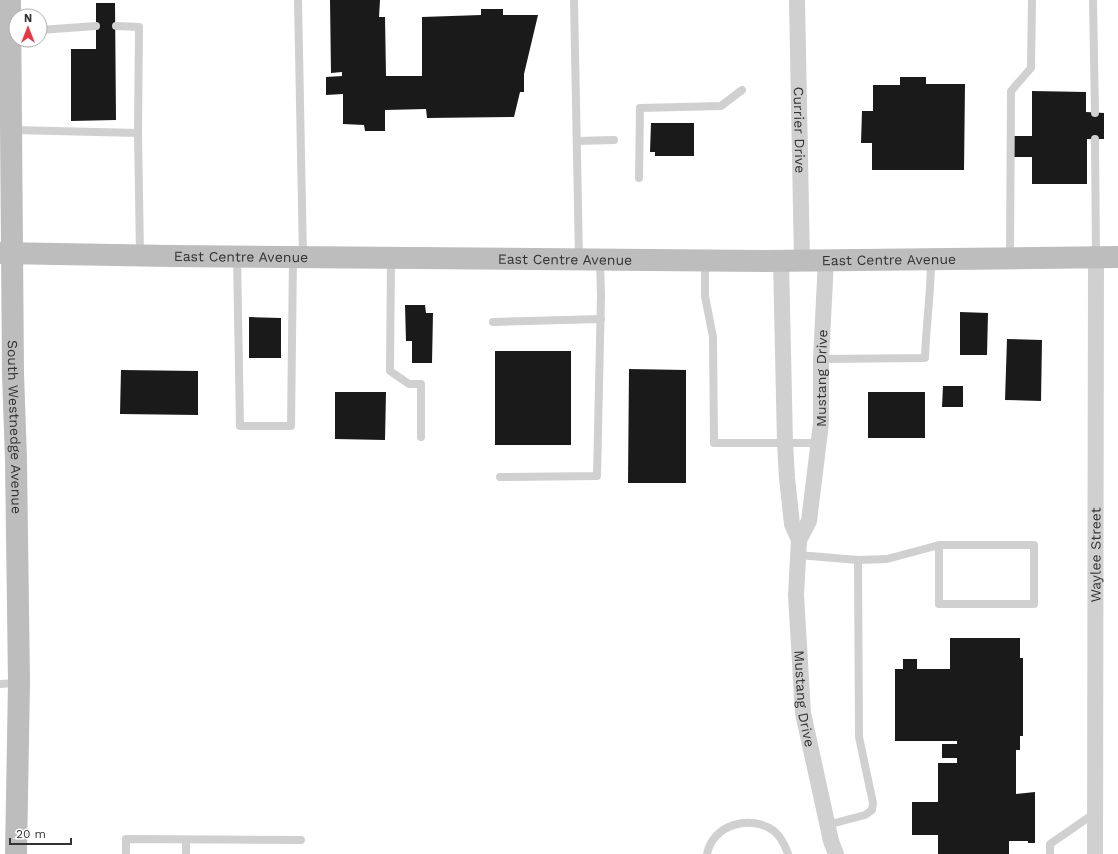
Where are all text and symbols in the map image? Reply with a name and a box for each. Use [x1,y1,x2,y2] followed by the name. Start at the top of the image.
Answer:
[8,8,48,48] north arrow
[24,12,32,25] text: N
[791,87,808,173] street label: Currier Drive
[174,248,308,265] street label: East Centre Avenue
[498,251,632,268] street label: East Centre Avenue
[822,251,956,268] street label: East Centre Avenue
[813,329,830,427] street label: Mustang Drive
[5,340,25,514] street label: South Westnedge Avenue
[1087,507,1104,603] street label: Waylee Street
[791,650,818,749] street label: Mustang Drive
[10,820,71,846] scale bar
[16,827,46,841] text: 20 m

